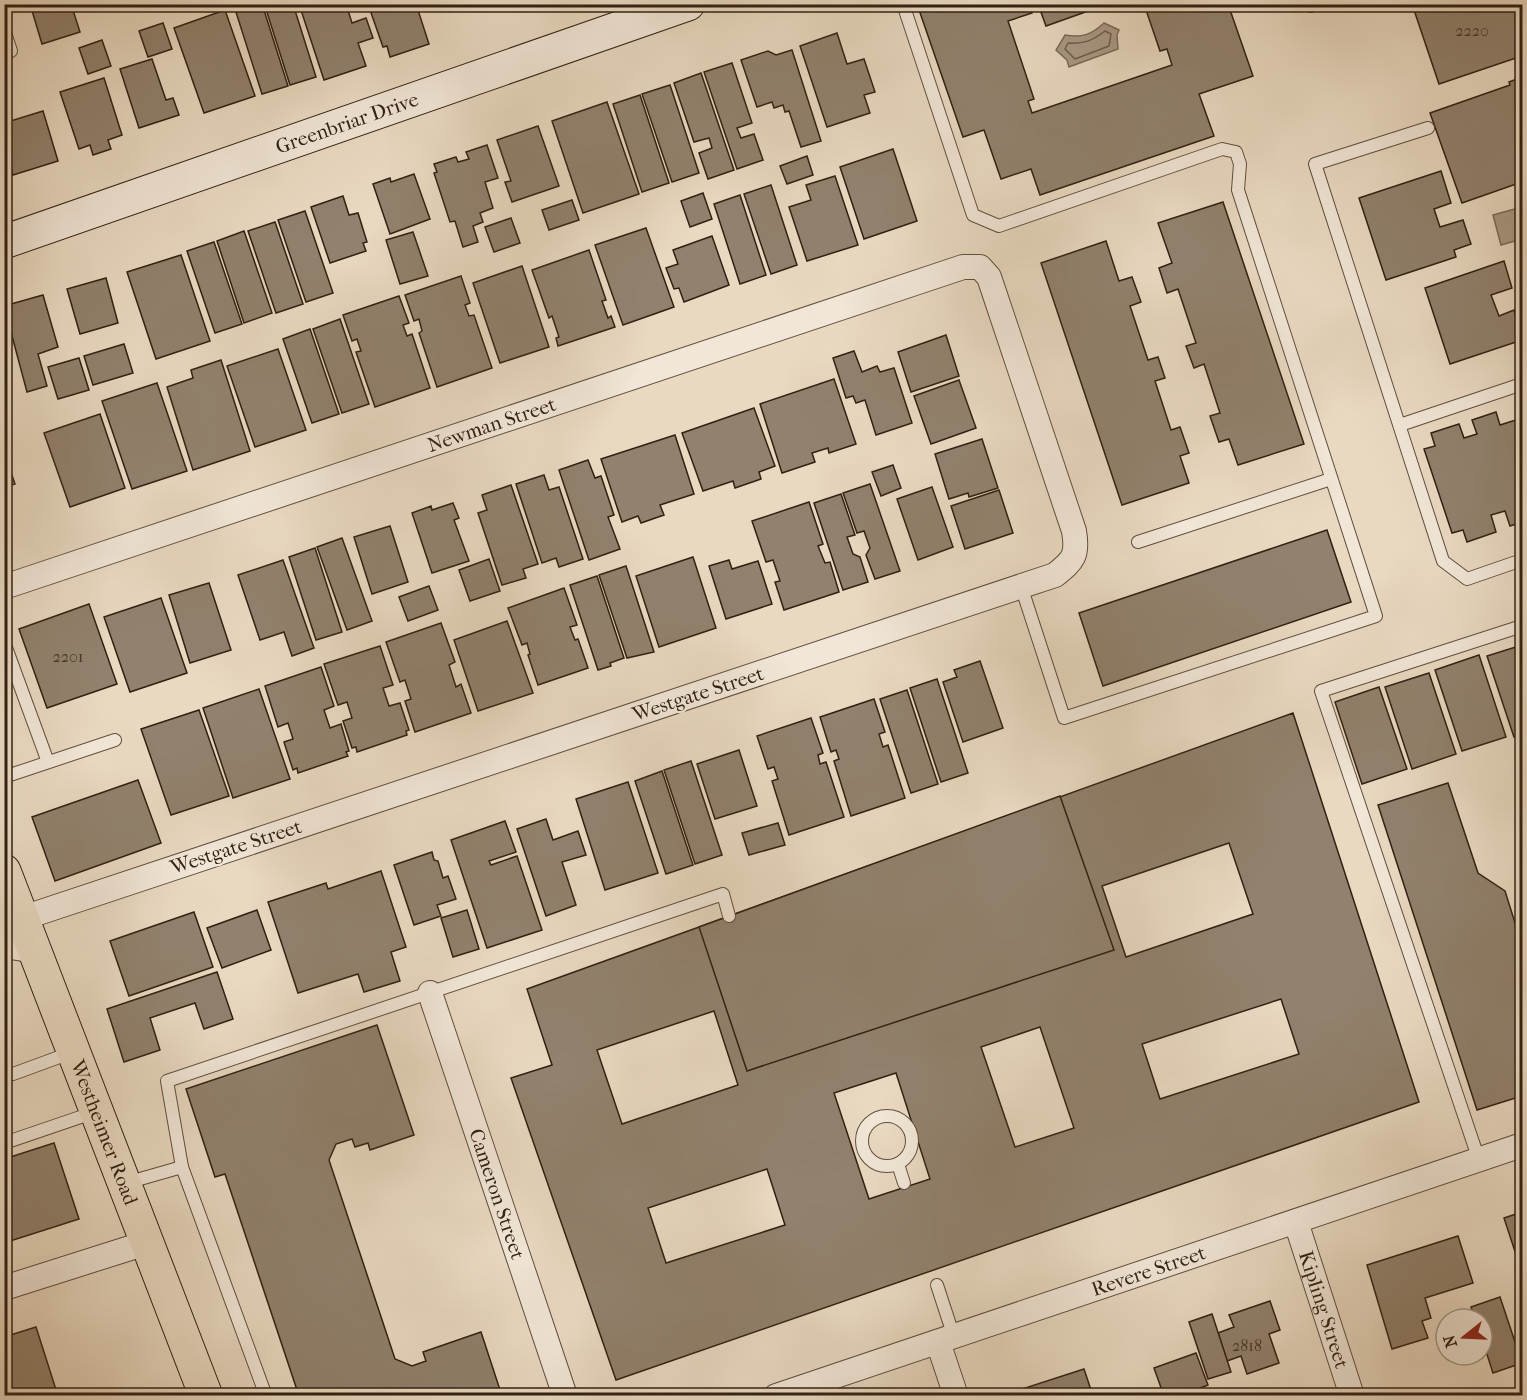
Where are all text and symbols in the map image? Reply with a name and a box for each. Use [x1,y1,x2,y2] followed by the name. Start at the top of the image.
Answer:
[1455,21,1489,40] house number: 2220
[272,87,421,158] street label: Greenbriar Drive
[424,392,559,456] street label: Newman Street
[53,647,83,666] house number: 2201
[628,662,767,726] street label: Westgate Street
[166,815,305,879] street label: Westgate Street
[66,1056,143,1209] street label: Westheimer Road
[465,1126,530,1262] street label: Cameron Street
[1088,1241,1208,1301] street label: Revere Street
[1295,1248,1354,1371] street label: Kipling Street
[1434,1307,1494,1367] north arrow
[1439,1332,1461,1350] text: N
[1232,1336,1262,1355] house number: 2818

